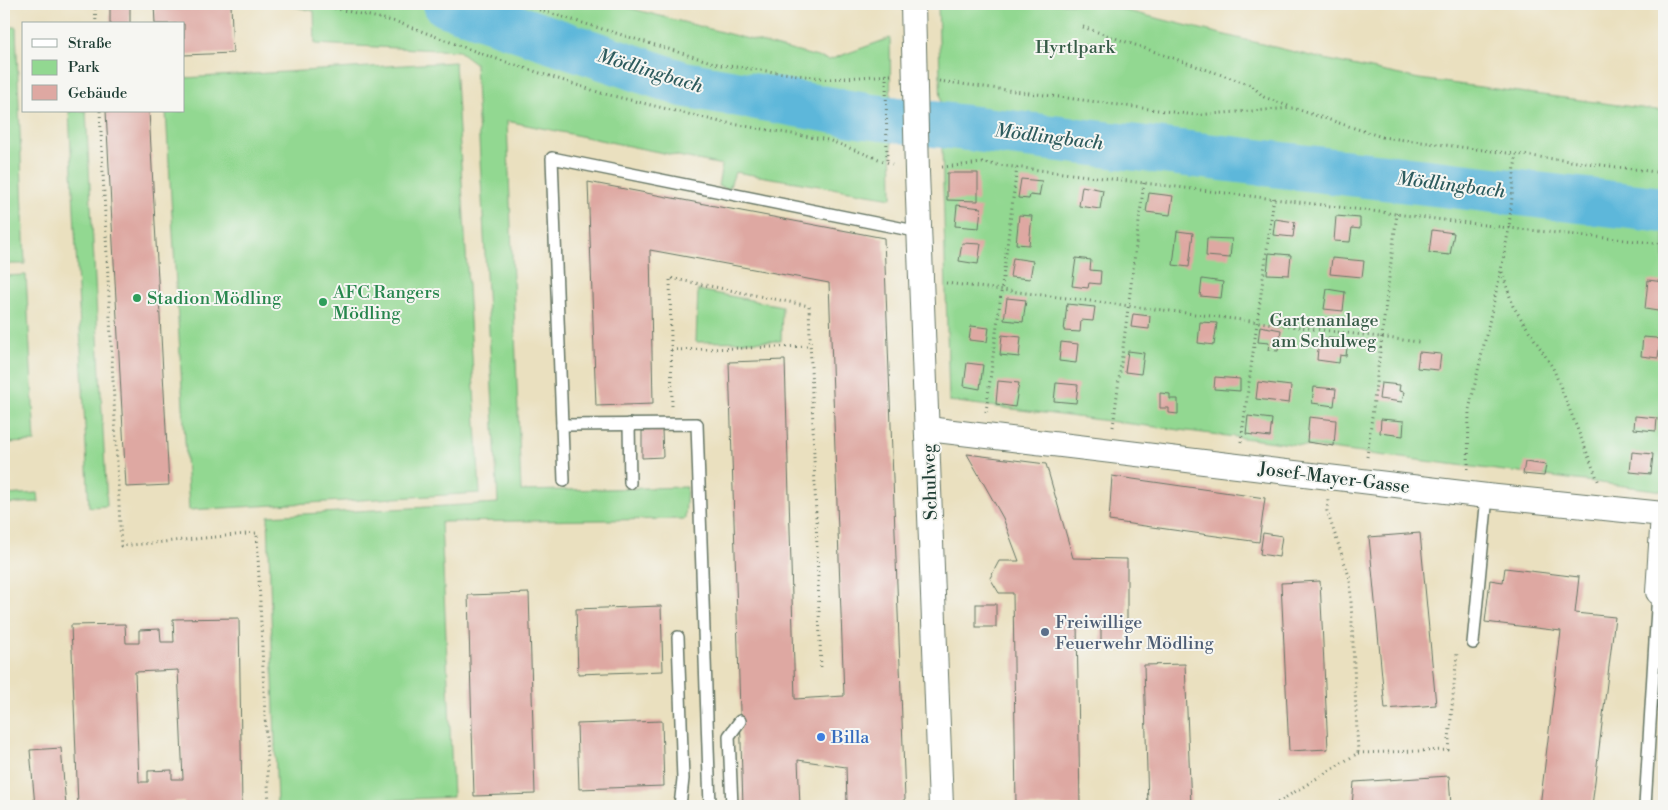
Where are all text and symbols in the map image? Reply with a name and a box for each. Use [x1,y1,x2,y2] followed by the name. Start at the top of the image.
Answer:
[22,22,185,112] legend
[68,34,112,53] text: Straße
[1035,36,1116,59] park label: Hyrtlpark
[594,44,706,99] water label: Mödlingbach
[68,58,100,77] text: Park
[68,84,127,103] text: Gebäude
[993,118,1105,156] water label: Mödlingbach
[1395,166,1507,204] water label: Mödlingbach
[332,281,440,325] place label: AFC Rangers Mödling
[147,287,282,310] place label: Stadion Mödling
[131,292,143,304] marker: Stadion Mödling
[317,296,329,308] marker: AFC Rangers Mödling
[1269,309,1379,353] park label: Gartenanlage am Schulweg
[917,443,943,521] street label: Schulweg
[1256,457,1411,499] street label: Josef-Mayer-Gasse
[1055,611,1214,655] place label: Freiwillige Feuerwehr Mödling
[1039,626,1051,638] marker: Freiwillige Feuerwehr Mödling
[830,726,870,749] place label: Billa
[815,731,827,743] marker: Billa

